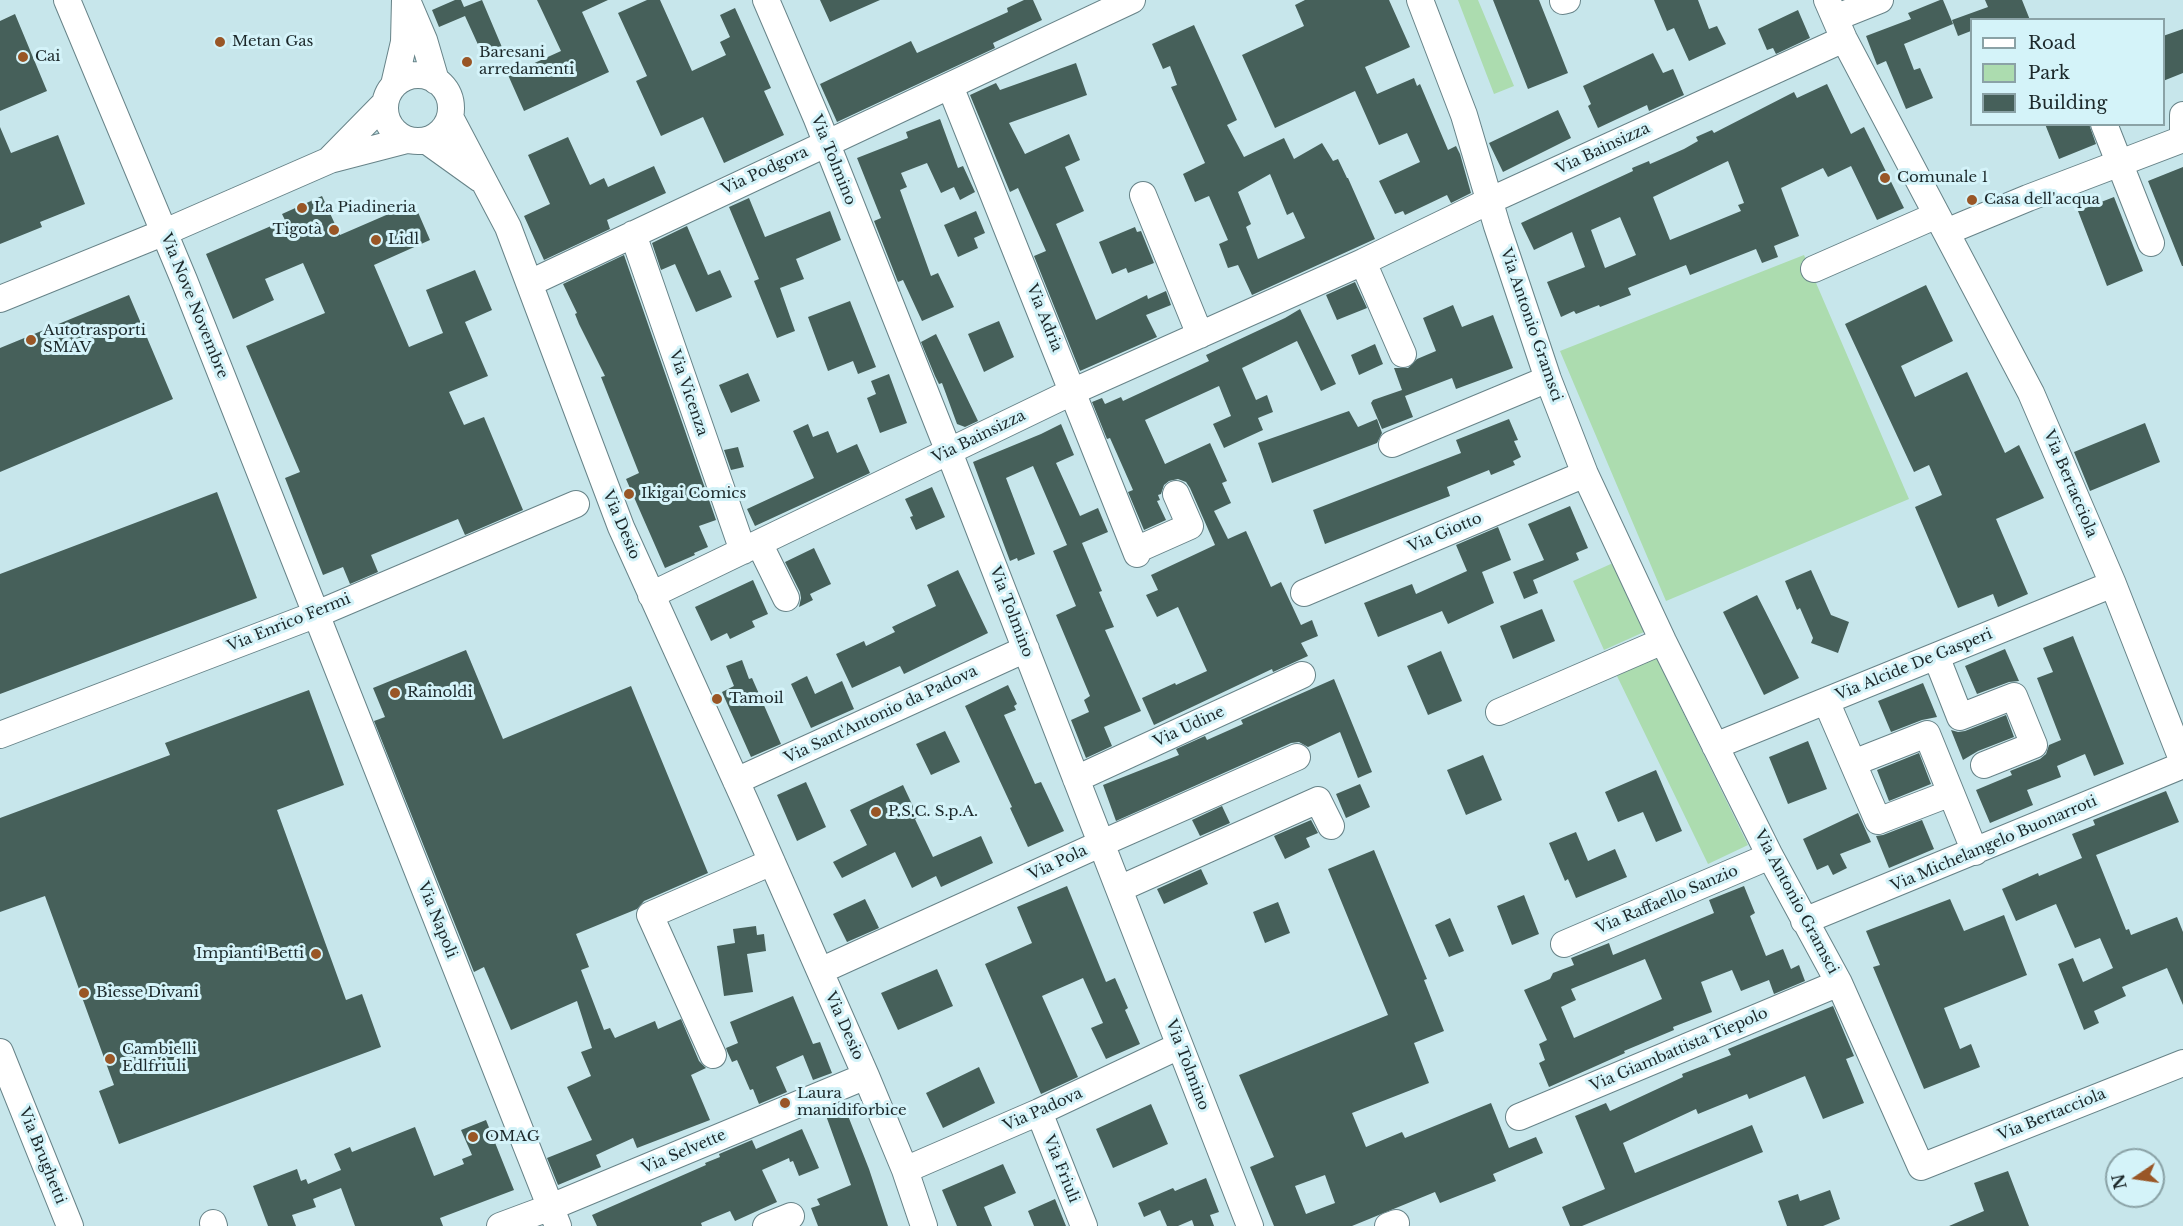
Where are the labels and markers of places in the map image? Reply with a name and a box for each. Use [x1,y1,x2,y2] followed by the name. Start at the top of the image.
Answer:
[232,33,313,51] place label: Metan Gas
[213,35,227,49] marker: Metan Gas
[479,44,574,79] place label: Baresani arredamenti
[35,48,60,66] place label: Cai
[16,50,30,64] marker: Cai
[460,55,474,69] marker: Baresani arredamenti
[1897,169,1988,187] place label: Comunale 1
[1878,171,1892,185] marker: Comunale 1
[1984,191,2100,209] place label: Casa dell'acqua
[1965,193,1979,207] marker: Casa dell'acqua
[314,199,416,217] place label: La Piadineria
[295,201,309,215] marker: La Piadineria
[273,221,322,239] place label: Tigotà
[327,223,341,237] marker: Tigotà
[388,231,419,249] place label: Lidl
[369,233,383,247] marker: Lidl
[43,322,146,357] place label: Autotrasporti SMAV
[24,333,38,347] marker: Autotrasporti SMAV
[641,485,746,503] place label: Ikigai Comics
[622,487,636,501] marker: Ikigai Comics
[407,684,473,702] place label: Rainoldi
[388,686,402,700] marker: Rainoldi
[729,690,784,708] place label: Tamoil
[710,692,724,706] marker: Tamoil
[888,803,978,821] place label: P.S.C. S.p.A.
[869,805,883,819] marker: P.S.C. S.p.A.
[196,945,304,963] place label: Impianti Betti
[309,947,323,961] marker: Impianti Betti
[96,984,199,1002] place label: Biesse Divani
[77,986,91,1000] marker: Biesse Divani
[122,1041,197,1076] place label: Cambielli Edlfriuli
[103,1052,117,1066] marker: Cambielli Edlfriuli
[797,1085,907,1120] place label: Laura manidiforbice
[778,1096,792,1110] marker: Laura manidiforbice
[485,1128,540,1146] place label: OMAG
[466,1130,480,1144] marker: OMAG

